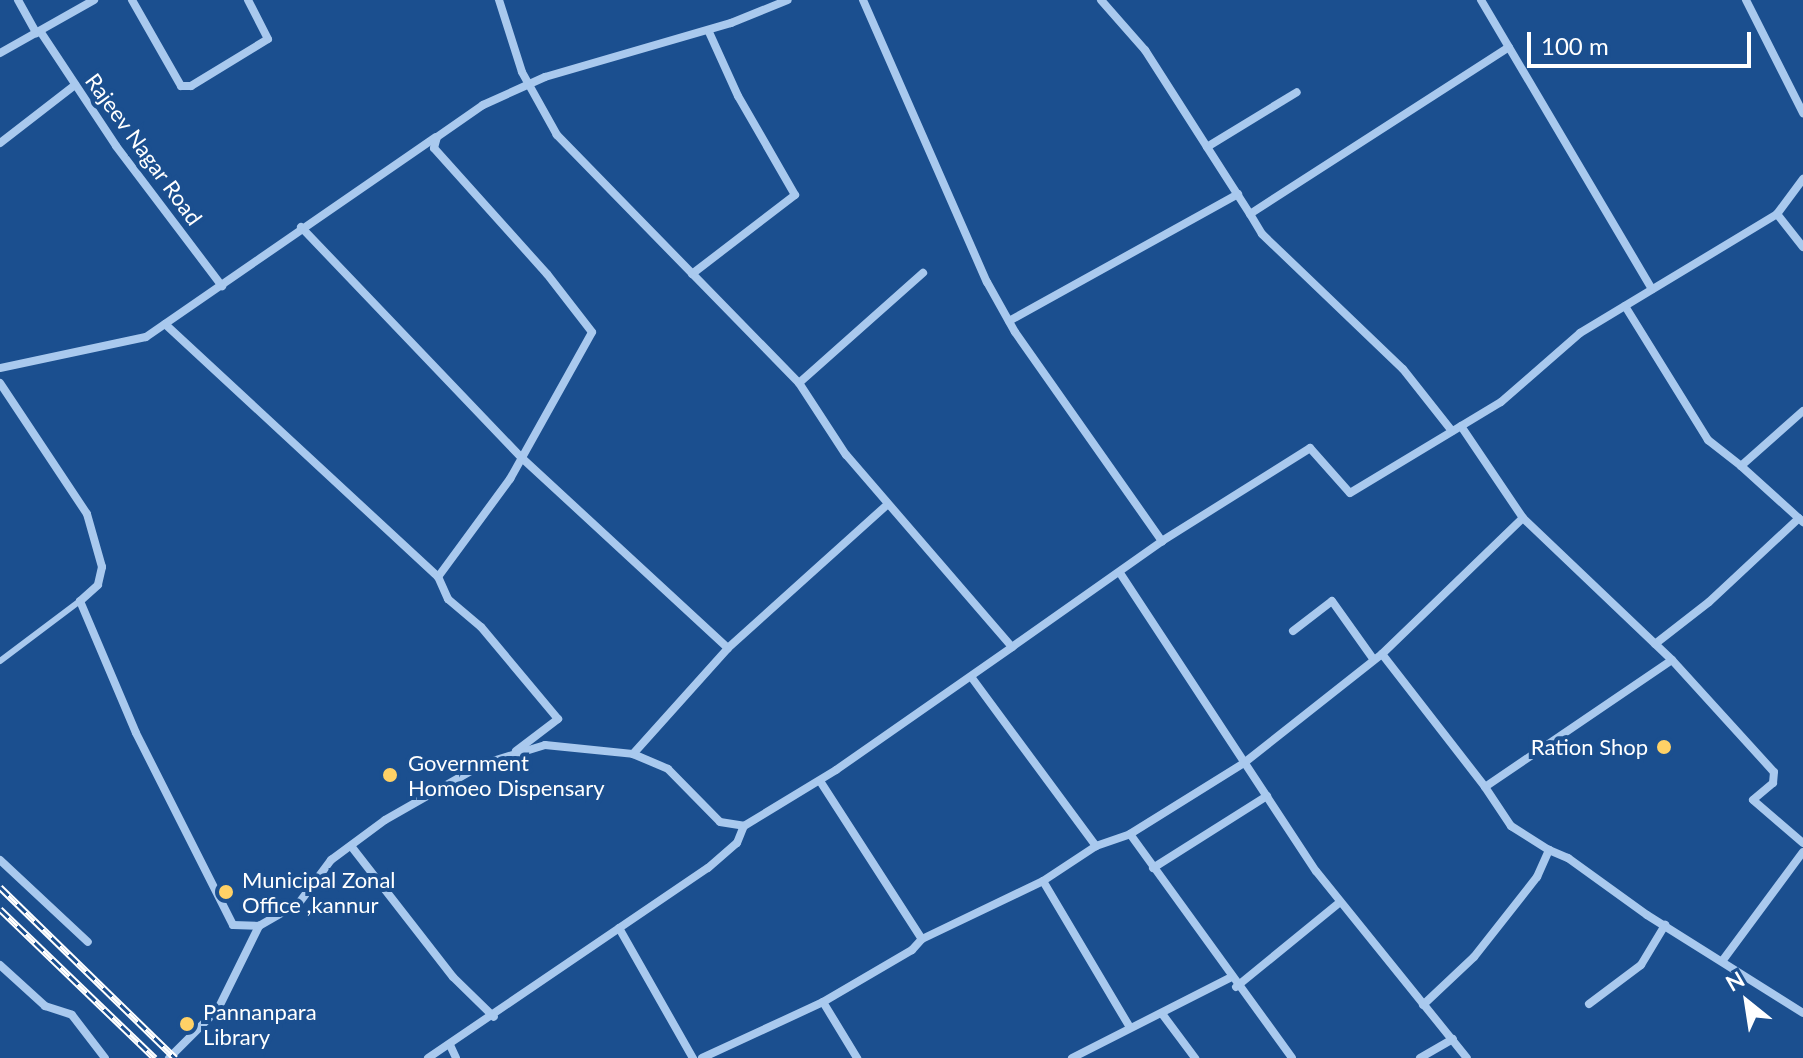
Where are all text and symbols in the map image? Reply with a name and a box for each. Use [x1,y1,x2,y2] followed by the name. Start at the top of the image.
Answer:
[1531,16,1755,66] scale bar
[1541,31,1609,60] text: 100 m
[80,68,208,230] street label: Rajeev Nagar Road
[1531,734,1648,760] place label: Ration Shop
[1655,738,1673,756] marker: Ration Shop
[408,749,605,800] place label: Government Homoeo Dispensary
[379,764,401,786] marker: Government Homoeo Dispensary
[242,866,396,918] place label: Municipal Zonal Office ,kannur
[217,883,235,901] marker: Municipal Zonal Office ,kannur
[1707,962,1787,1042] north arrow
[1721,965,1749,997] text: N
[203,998,317,1050] place label: Pannanpara Library
[178,1015,196,1033] marker: Pannanpara Library

